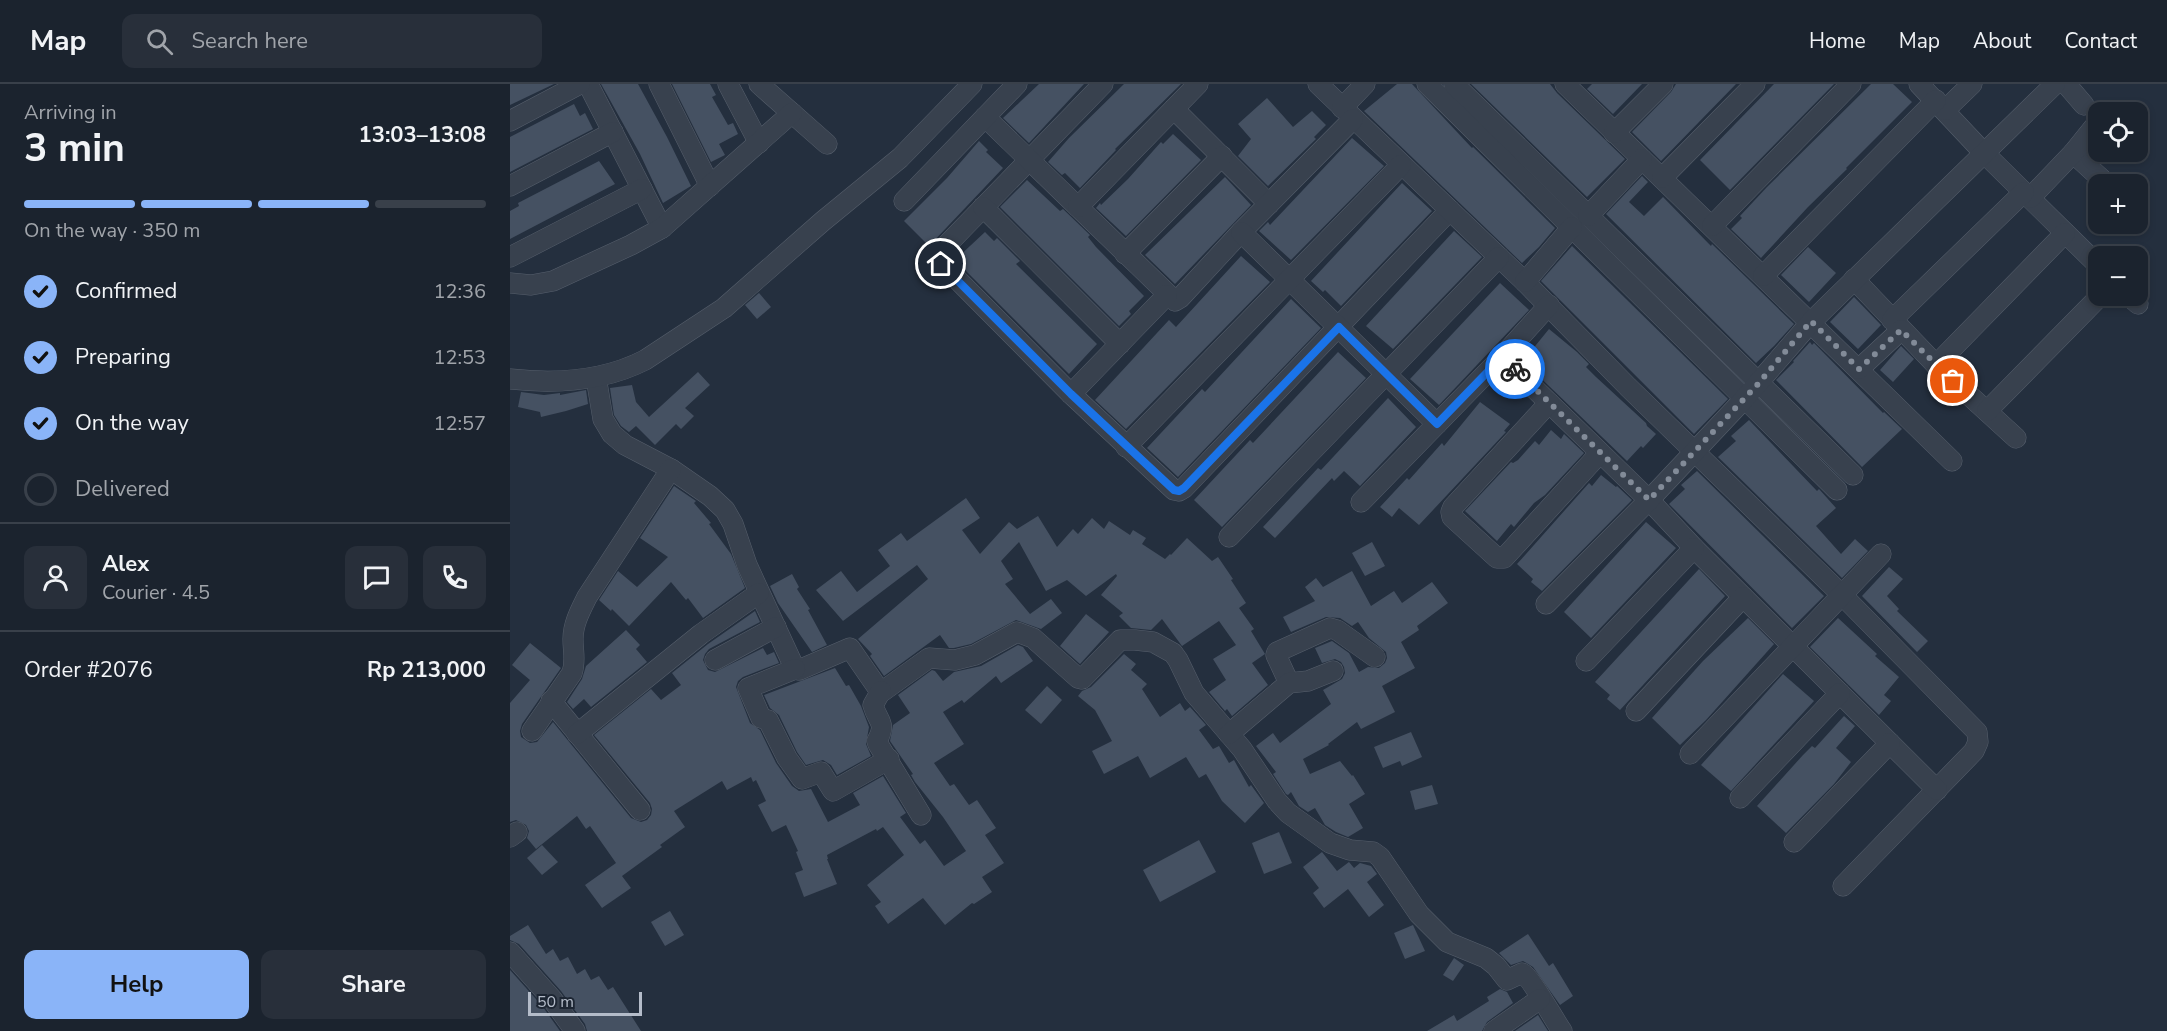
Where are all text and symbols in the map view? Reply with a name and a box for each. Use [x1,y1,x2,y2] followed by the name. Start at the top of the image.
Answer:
[122,14,542,68] search box
[30,22,86,60] text: Map
[143,25,176,58] icon: search
[191,26,308,56] text: Search here
[1809,27,1866,55] text: Home
[1899,27,1940,55] text: Map
[1973,27,2031,55] text: About
[2064,27,2137,55] text: Contact
[24,99,117,126] text: Arriving in
[2088,102,2148,306] map controls
[2088,102,2148,162] button: locate
[358,120,486,150] text: 13:03–13:08
[24,122,125,175] text: 3 min
[2088,174,2148,234] button: +
[24,217,200,244] text: On the way · 350 m
[915,238,966,289] pin
[2088,246,2148,306] button: −
[924,247,957,280] icon: home
[24,275,57,308] icon: check
[75,276,177,306] text: Confirmed
[433,278,486,305] text: 12:36
[1485,339,1545,399] courier
[24,341,57,374] icon: check
[75,342,171,372] text: Preparing
[433,344,486,371] text: 12:53
[1499,353,1532,386] icon: bike
[1927,355,1978,406] pin
[1936,364,1969,397] icon: bag
[24,407,57,440] icon: check
[75,408,189,438] text: On the way
[433,410,486,437] text: 12:57
[75,474,170,504] text: Delivered
[24,546,87,609] button: person
[345,546,408,609] button: chat
[423,546,486,609] button: phone
[102,549,149,579] text: Alex
[102,579,210,606] text: Courier · 4.5
[24,655,153,685] text: Order #2076
[367,655,486,685] text: Rp 213,000
[24,950,249,1019] button: Help
[261,950,486,1019] button: Share
[528,989,642,1016] scale bar
[537,991,574,1013] text: 50 m

